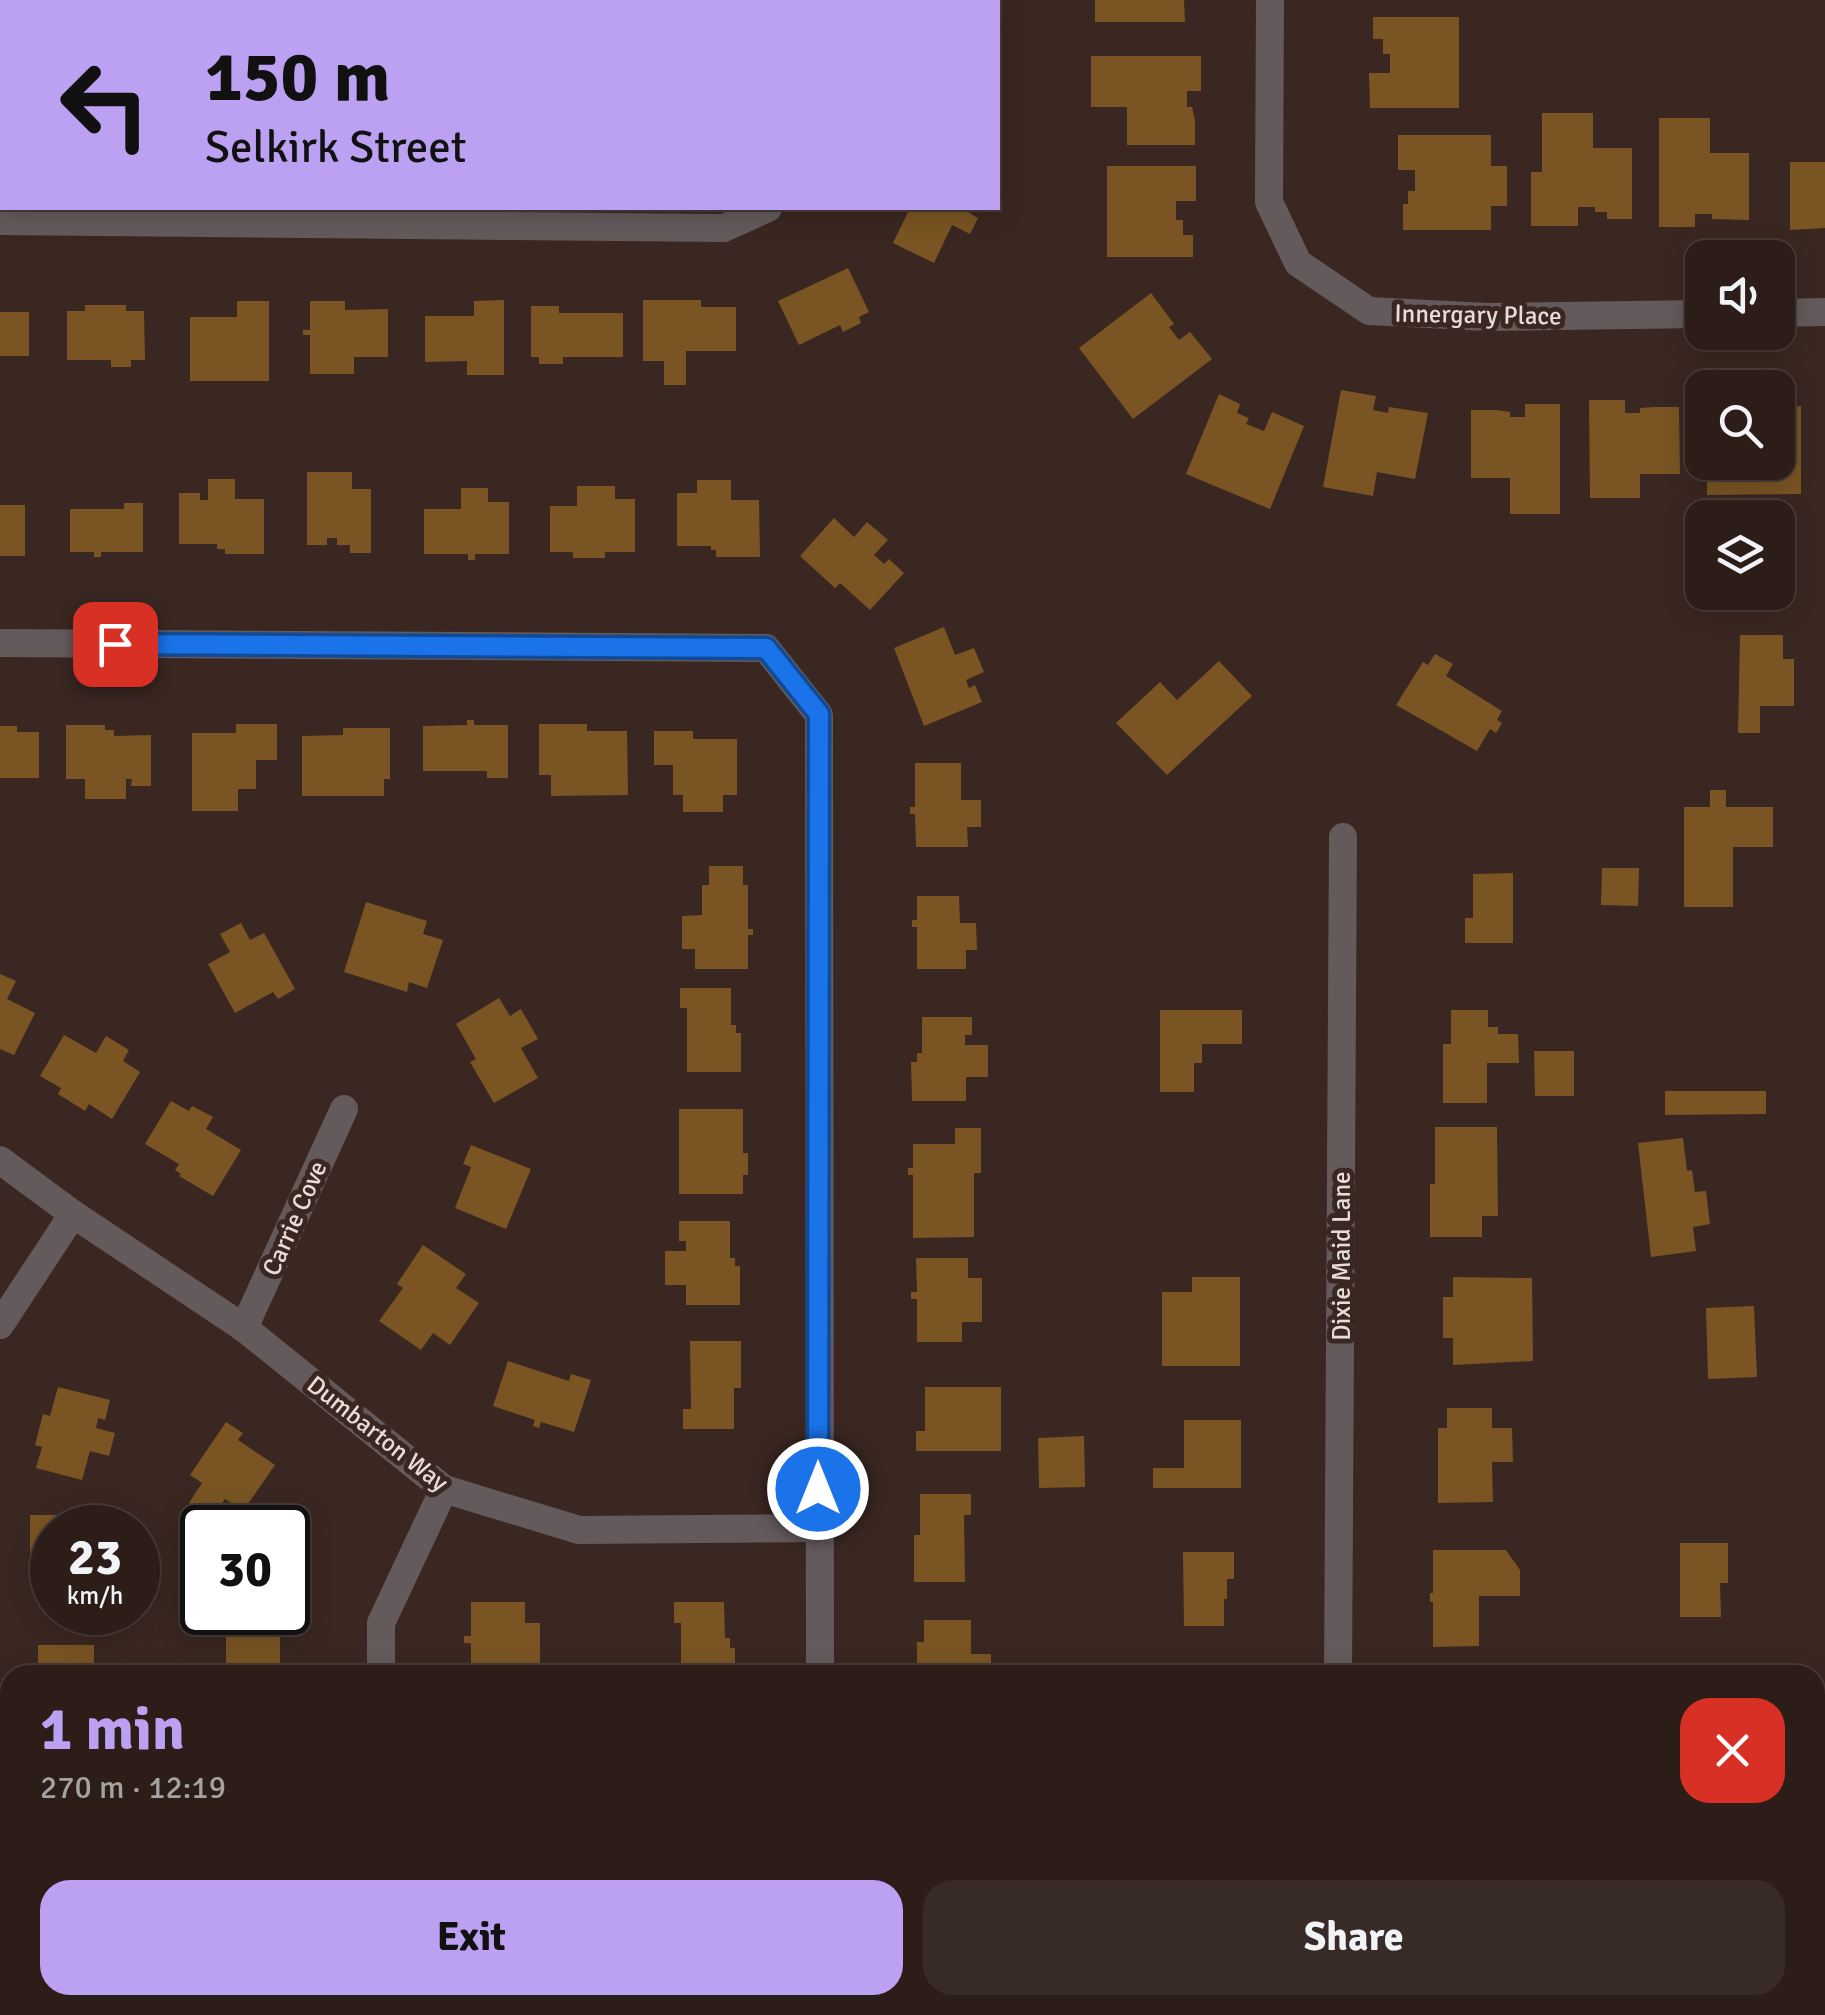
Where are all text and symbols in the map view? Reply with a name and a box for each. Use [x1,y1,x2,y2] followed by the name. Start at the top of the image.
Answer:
[205,34,390,120] text: 150 m
[40,40,170,170] icon: left
[205,120,466,175] text: Selkirk Street
[1685,240,1795,610] map controls
[1685,240,1795,350] button: sound
[1394,298,1562,331] street label: Innergary Place
[1685,370,1795,480] button: search
[1685,500,1795,610] button: layers
[73,602,158,687] pin
[88,617,143,672] icon: arrive
[255,1156,334,1280] street label: Carrie Cove
[1326,1171,1357,1341] street label: Dixie Maid Lane
[301,1369,455,1498] street label: Dumbarton Way
[766,1437,870,1541] position arrow
[180,1505,310,1635] speed limit sign: 30
[68,1527,122,1589] text: 23
[67,1580,123,1611] text: km/h
[40,1693,185,1767] text: 1 min
[1680,1698,1785,1803] button: close
[40,1768,226,1807] text: 270 m · 12:19
[40,1880,903,1995] button: Exit
[923,1880,1785,1995] button: Share

